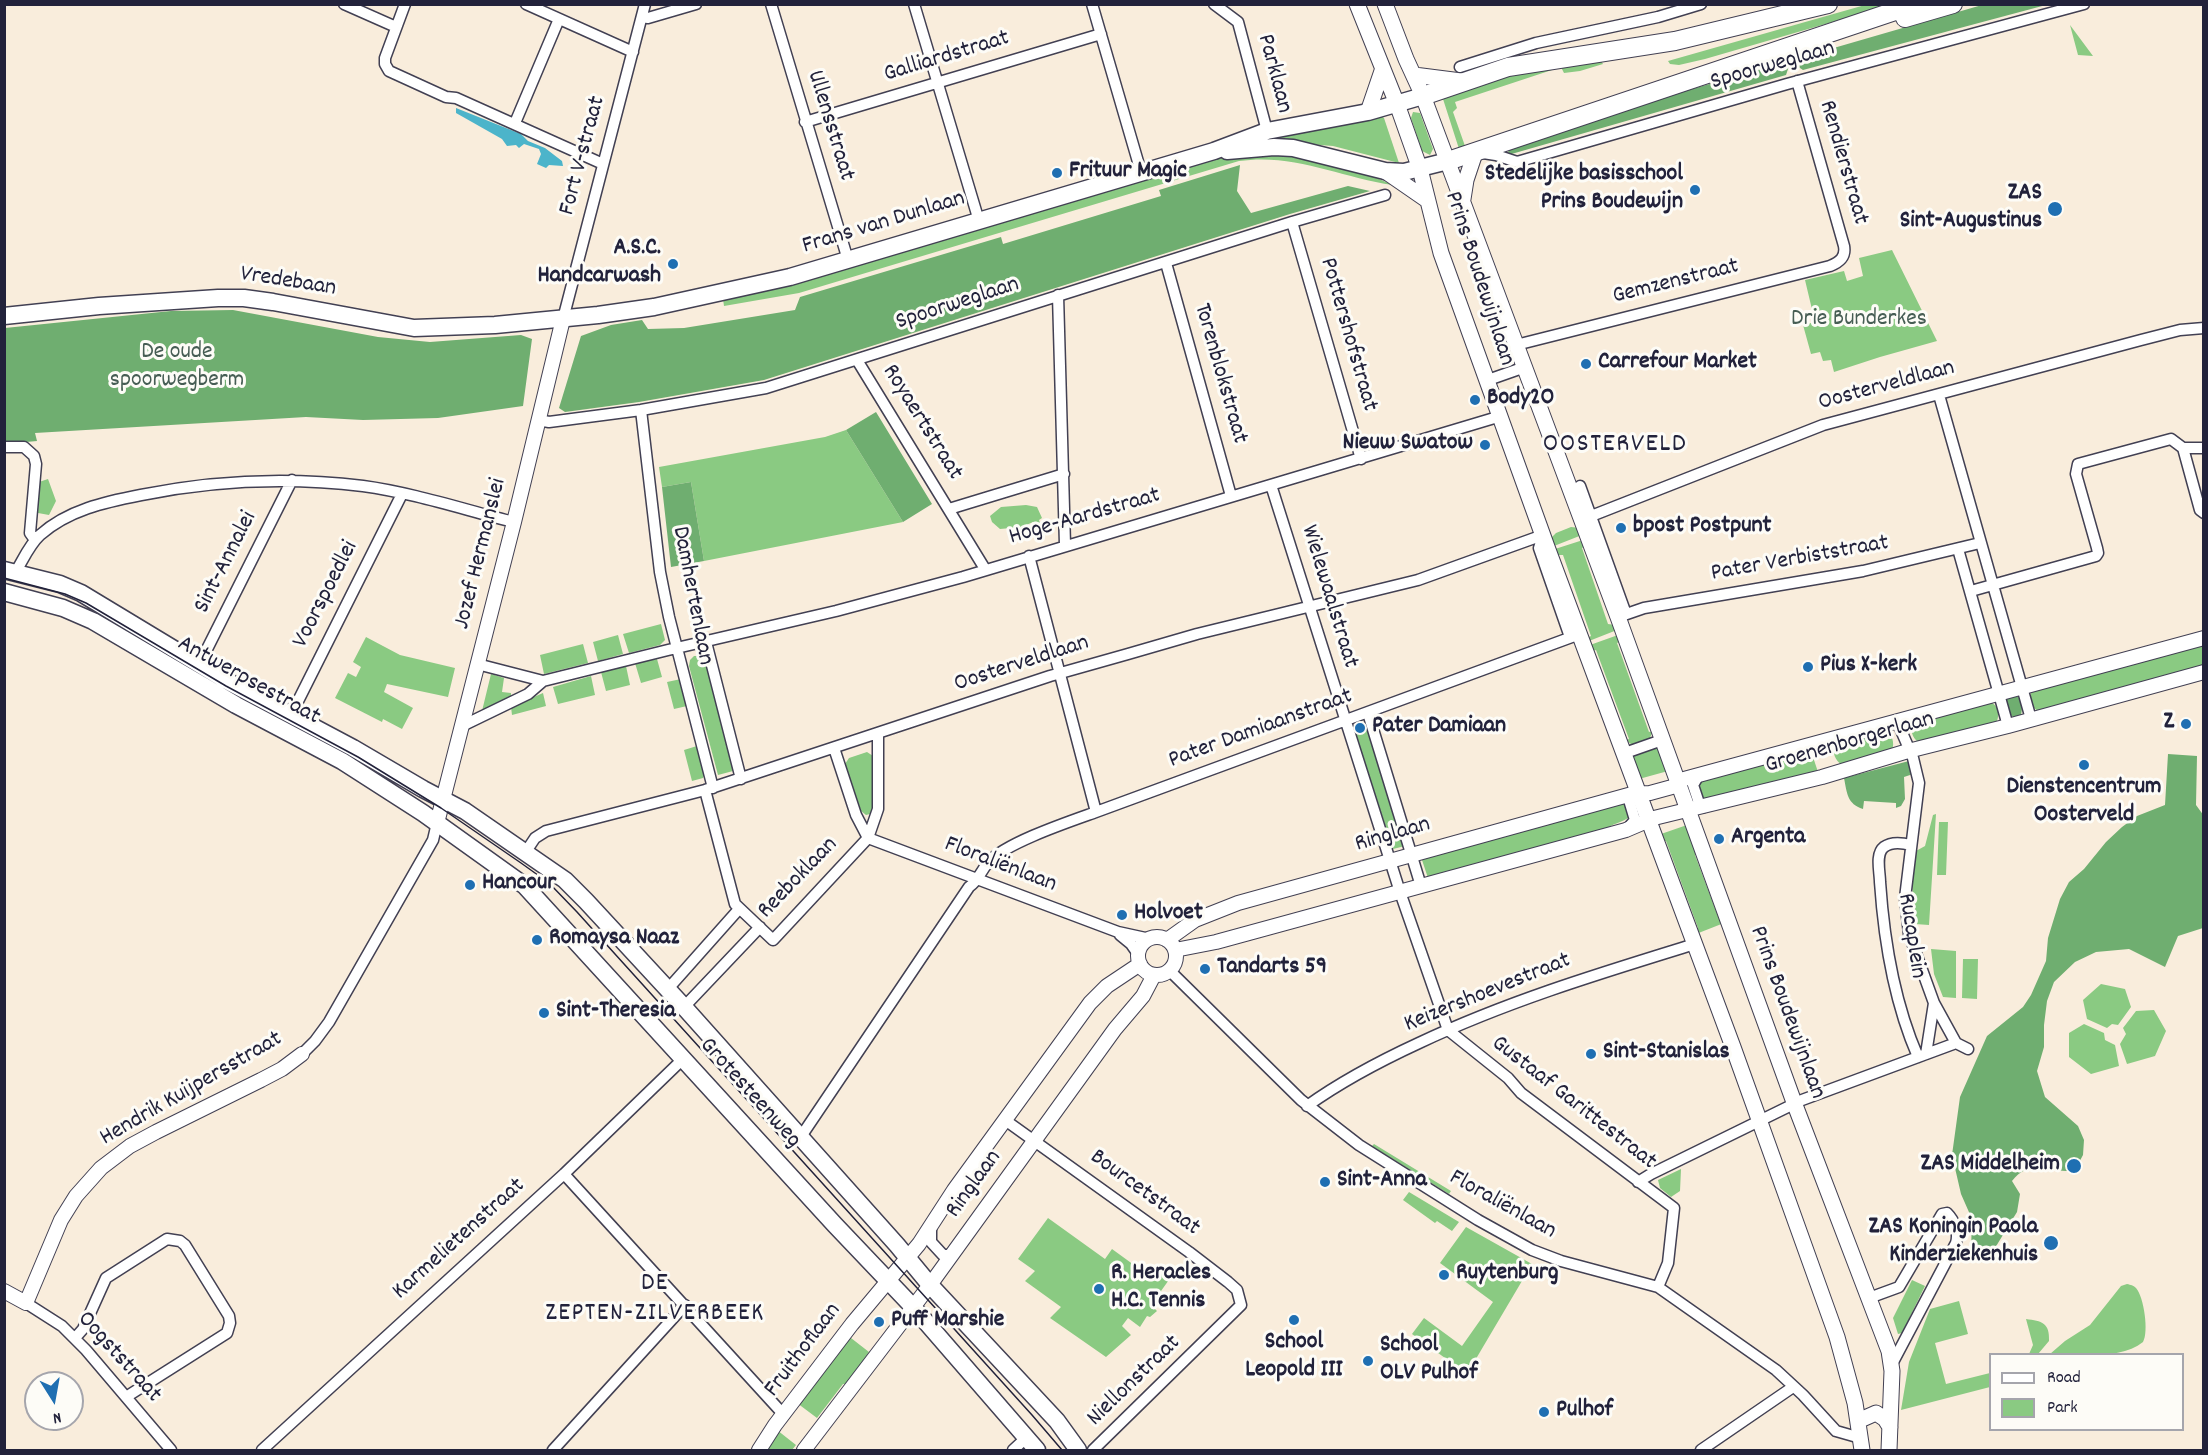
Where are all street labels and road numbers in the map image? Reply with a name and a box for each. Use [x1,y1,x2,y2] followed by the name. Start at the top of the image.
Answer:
[881,25,1013,91] street label: Galliardstraat
[1249,32,1297,116] street label: Parklaan
[1708,36,1838,98] street label: Spoorweglaan
[799,67,859,185] street label: Ullensstraat
[554,93,614,219] street label: Fort V-straat
[1811,98,1873,228] street label: Rendierstraat
[799,186,969,262] street label: Frans van Dunlaan
[1436,188,1520,370] street label: Prins Boudewijnlaan
[1610,253,1742,313] street label: Gemzenstraat
[1311,255,1383,415] street label: Pottershofstraat
[238,261,338,305] street label: Vredebaan
[893,272,1023,338] street label: Spoorweglaan
[1185,301,1253,447] street label: Torenblokstraat
[1816,355,1958,419] street label: Oosterveldlaan
[874,360,968,486] street label: Royaertstraat
[449,476,515,632] street label: Jozef Hermanslei
[1006,483,1164,553] street label: Hoge-Aardstraat
[189,507,265,619] street label: Sint-Annalei
[1293,522,1363,672] street label: Wielewaalstraat
[663,524,719,668] street label: Damhertenlaan
[1709,530,1891,590] street label: Pater Verbiststraat
[288,537,366,653] street label: Voorspoedlei
[951,630,1093,700] street label: Oosterveldlaan
[172,631,324,733] street label: Antwerpsestraat
[1165,683,1357,777] street label: Pater Damiaanstraat
[1762,706,1938,782] street label: Groenenborgerlaan
[1352,812,1434,860] street label: Ringlaan
[940,831,1060,901] street label: Floraliënlaan
[753,832,845,926] street label: Reeboklaan
[1889,891,1931,981] street label: Rucaplein
[1741,923,1831,1103] street label: Prins Boudewijnlaan
[1401,948,1575,1040] street label: Keizershoevestraat
[96,1026,288,1154] street label: Hendrik Kuijpersstraat
[1485,1030,1661,1178] street label: Gustaaf Garittestraat
[692,1033,806,1155] street label: Grotesteenweg
[1083,1144,1205,1244] street label: Bourcetstraat
[941,1145,1009,1225] street label: Ringlaan
[1443,1165,1561,1247] street label: Floraliënlaan
[388,1173,532,1307] street label: Karmelietenstraat
[759,1298,849,1404] street label: Fruithoflaan
[69,1306,167,1410] street label: Oogststraat
[1082,1330,1188,1434] street label: Niellonstraat

